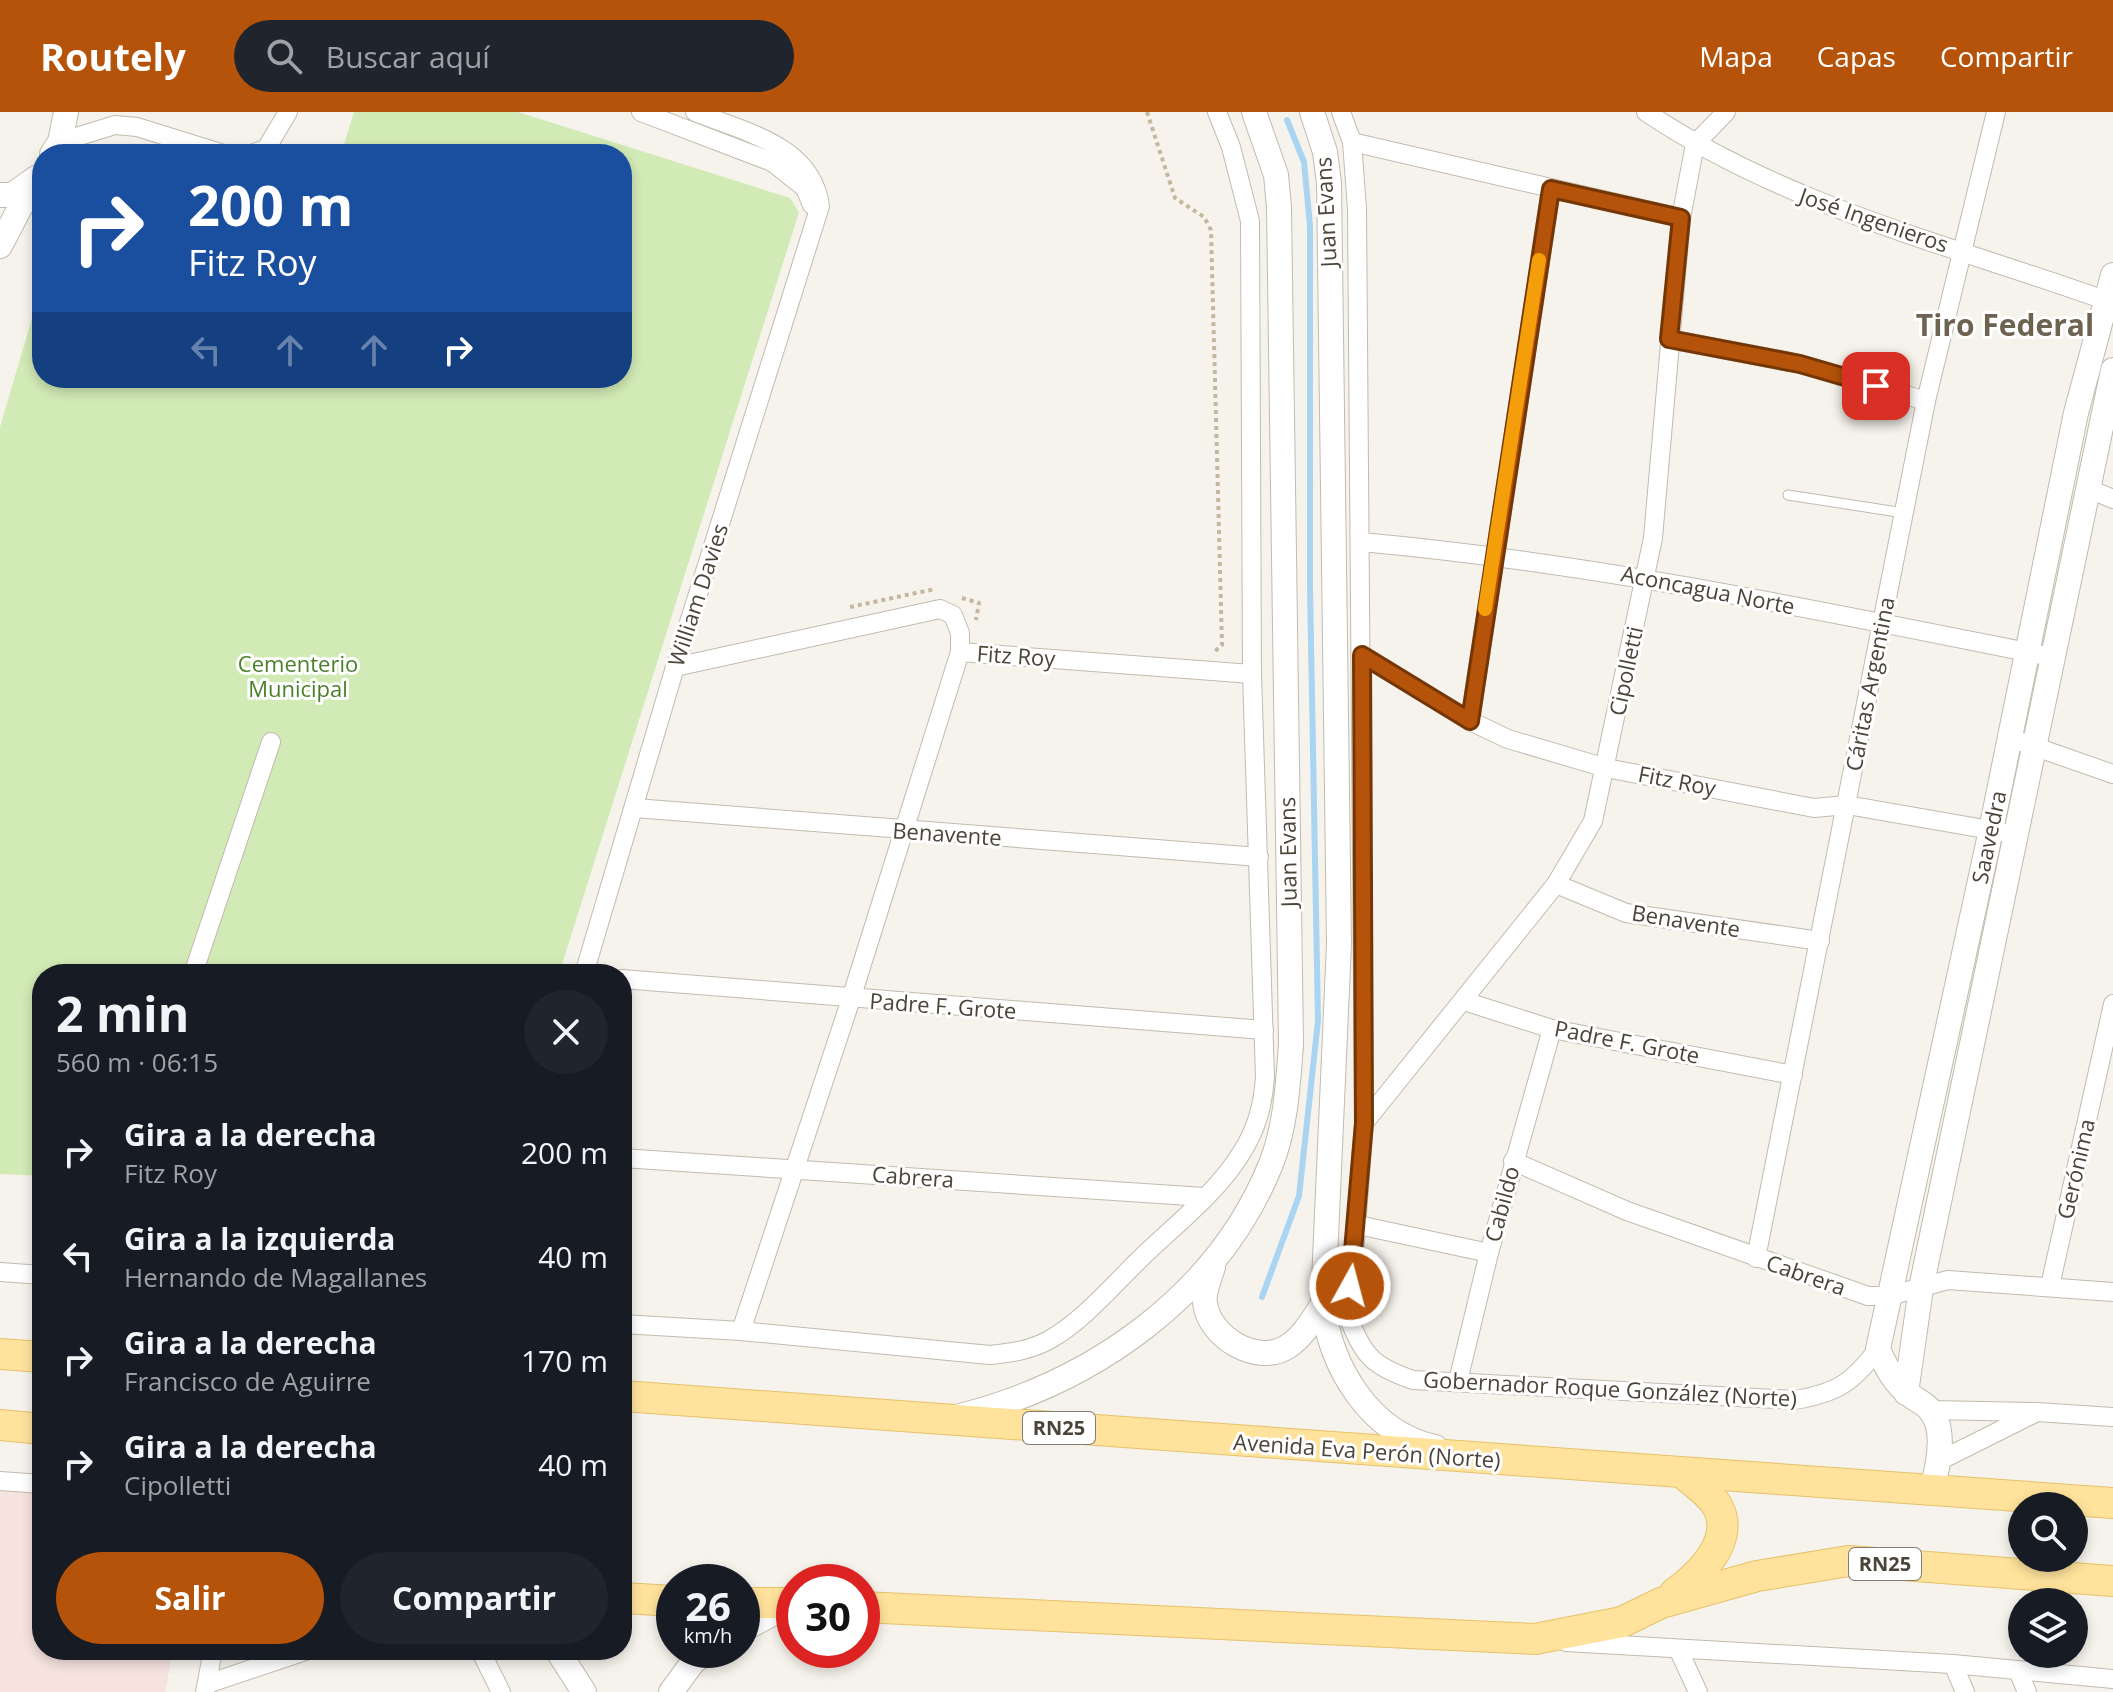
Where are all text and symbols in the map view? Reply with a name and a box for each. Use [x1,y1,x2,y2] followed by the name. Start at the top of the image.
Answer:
[234,20,794,92] search box
[40,30,186,82] text: Routely
[262,34,306,78] icon: search
[326,36,490,77] text: Buscar aquí
[1699,37,1773,75] text: Mapa
[1817,37,1896,75] text: Capas
[1940,37,2073,75] text: Compartir
[1307,156,1343,270] street label: Juan Evans
[188,166,354,242] text: 200 m
[56,176,160,280] icon: right
[1794,179,1953,259] street label: José Ingenieros
[188,238,317,287] text: Fitz Roy
[1916,304,2094,345] district label: Tiro Federal
[184,328,228,372] icon: left
[268,328,312,372] icon: ahead
[352,328,396,372] icon: ahead
[436,328,480,372] icon: right
[1842,352,1910,420] pin
[1854,364,1898,408] icon: arrive
[660,519,734,670] street label: William Davies
[1619,557,1798,621] street label: Aconcagua Norte
[1837,594,1901,773] street label: Cáritas Argentina
[1601,623,1649,718] street label: Cipolletti
[976,637,1057,673] street label: Fitz Roy
[238,648,358,703] park label: Cementerio Municipal
[1636,758,1720,802] street label: Fitz Roy
[1964,787,2013,886] street label: Saavedra
[1271,797,1303,909] street label: Juan Evans
[892,814,1003,852] street label: Benavente
[1630,897,1742,943] street label: Benavente
[56,981,189,1046] text: 2 min
[869,985,1018,1025] street label: Padre F. Grote
[524,990,608,1074] button: close
[1552,1012,1702,1070] street label: Padre F. Grote
[56,1044,218,1080] text: 560 m · 06:15
[124,1114,377,1155] text: Gira a la derecha
[2049,1116,2101,1222] street label: Gerónima
[56,1130,100,1174] icon: right
[521,1132,608,1173] text: 200 m
[124,1155,217,1191] text: Fitz Roy
[871,1158,955,1194] street label: Cabrera
[1477,1163,1526,1245] street label: Cabildo
[124,1218,396,1259] text: Gira a la izquierda
[56,1234,100,1278] icon: left
[538,1236,608,1277] text: 40 m
[1308,1244,1392,1328] position arrow
[1763,1247,1850,1302] street label: Cabrera
[124,1259,427,1295] text: Hernando de Magallanes
[124,1322,377,1363] text: Gira a la derecha
[56,1338,100,1382] icon: right
[521,1340,608,1381] text: 170 m
[124,1363,371,1399] text: Francisco de Aguirre
[1422,1363,1798,1413] street label: Gobernador Roque González (Norte)
[1023,1412,1095,1444] road number: RN25
[124,1426,377,1467] text: Gira a la derecha
[1232,1426,1502,1474] street label: Avenida Eva Perón (Norte)
[56,1442,100,1486] icon: right
[538,1444,608,1485] text: 40 m
[124,1467,231,1503] text: Cipolletti
[2008,1492,2088,1668] map controls
[2008,1492,2088,1572] button: search
[1849,1548,1921,1580] road number: RN25
[56,1552,324,1644] button: Salir
[340,1552,608,1644] button: Compartir
[776,1564,880,1668] speed limit sign: 30
[685,1578,731,1633] text: 26
[2008,1588,2088,1668] button: layers
[684,1622,732,1649] text: km/h

